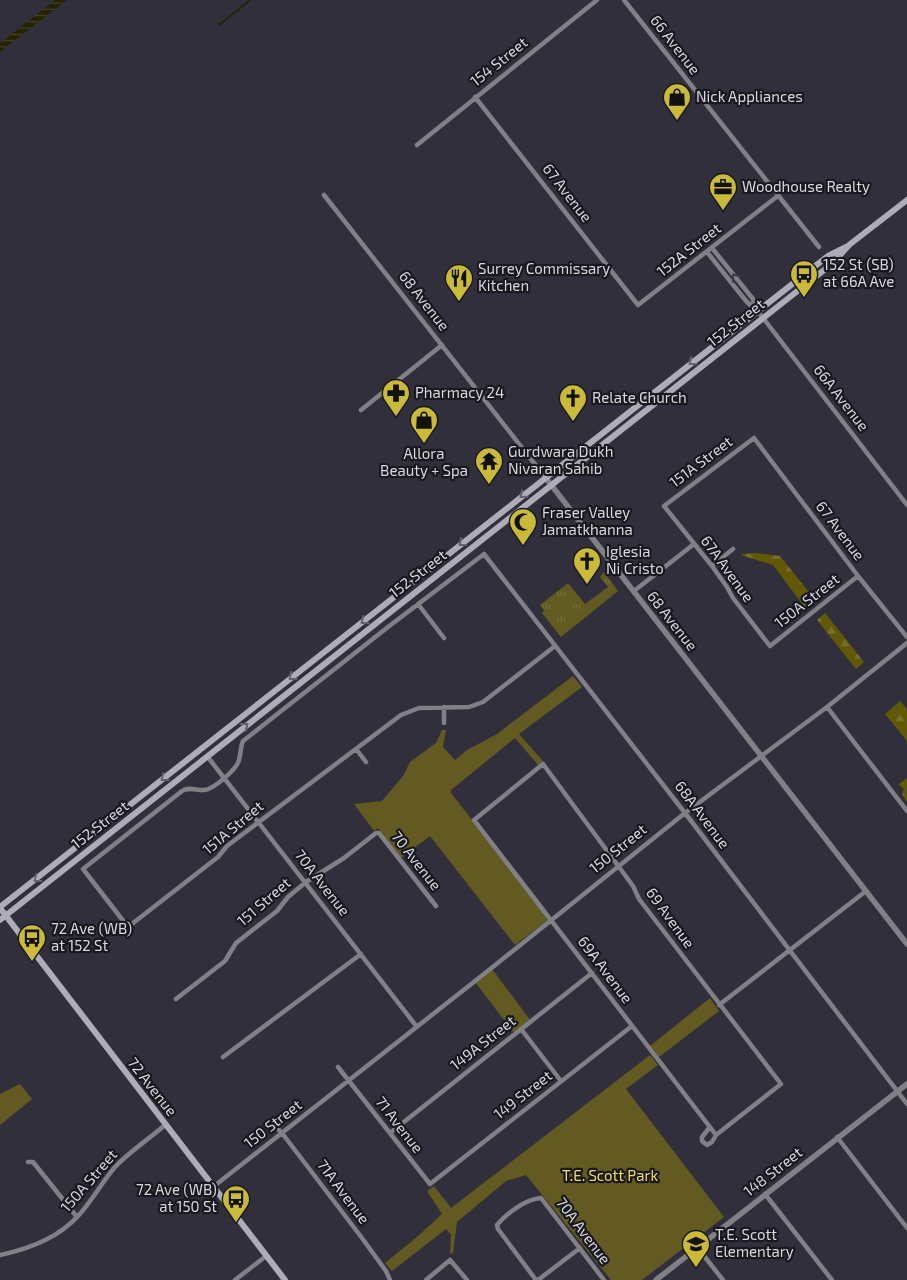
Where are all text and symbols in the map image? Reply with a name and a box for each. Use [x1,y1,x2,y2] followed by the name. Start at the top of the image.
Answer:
[647,11,705,78] street label: 66 Avenue
[466,33,531,90] street label: 154 Street
[662,82,692,121] shop icon: Nick Appliances
[696,87,803,105] place label: Nick Appliances
[539,159,596,225] street label: 67 Avenue
[708,172,738,211] office icon: Woodhouse Realty
[742,177,870,195] place label: Woodhouse Realty
[653,218,724,280] street label: 152A Street
[823,255,894,290] place label: 152 St (SB) at 66A Ave
[478,259,610,294] place label: Surrey Commissary Kitchen
[789,259,819,298] bus stop icon: 152 St (SB) at 66A Ave
[444,263,474,302] restaurant icon: Surrey Commissary Kitchen
[396,267,454,334] street label: 68 Avenue
[732,273,741,282] one-way arrow
[703,294,768,350] street label: 152 Street
[688,357,697,366] one-way arrow
[810,361,873,434] street label: 66A Avenue
[381,378,411,417] pharmacy icon: Pharmacy 24
[415,383,504,401] place label: Pharmacy 24
[558,383,588,422] church icon: Relate Church
[592,388,687,406] place label: Relate Church
[409,405,439,444] shop icon: Allora Beauty + Spa
[665,432,736,491] street label: 151A Street
[508,442,613,477] place label: Gurdwara Dukh Nivaran Sahib
[380,444,468,479] place label: Allora Beauty + Spa
[474,446,504,485] temple icon: Gurdwara Dukh Nivaran Sahib
[519,490,528,499] one-way arrow
[813,497,869,564] street label: 67 Avenue
[542,503,633,538] place label: Fraser Valley Jamatkhanna
[508,507,538,546] mosque icon: Fraser Valley Jamatkhanna
[698,532,758,605] street label: 67A Avenue
[459,538,468,546] one-way arrow
[606,542,664,577] place label: Iglesia Ni Cristo
[385,545,450,601] street label: 152 Street
[572,546,602,585] church icon: Iglesia Ni Cristo
[770,569,843,631] street label: 150A Street
[644,587,702,654] street label: 68 Avenue
[361,615,370,623] one-way arrow
[289,672,298,680] one-way arrow
[239,723,248,731] one-way arrow
[161,773,170,782] one-way arrow
[672,777,734,852] street label: 68A Avenue
[67,796,132,852] street label: 152 Street
[198,796,267,858] street label: 151A Street
[585,820,650,877] street label: 150 Street
[388,827,445,893] street label: 70 Avenue
[291,846,354,919] street label: 70A Avenue
[34,873,43,881] one-way arrow
[233,873,294,929] street label: 151 Street
[643,884,699,951] street label: 69 Avenue
[51,919,132,954] place label: 72 Ave (WB) at 152 St
[17,923,47,962] bus stop icon: 72 Ave (WB) at 152 St
[575,932,637,1007] street label: 69A Avenue
[446,1011,519,1073] street label: 149A Street
[124,1054,181,1119] street label: 72 Avenue
[490,1066,555,1122] street label: 149 Street
[372,1092,427,1156] street label: 71 Avenue
[240,1095,305,1151] street label: 150 Street
[740,1143,805,1200] street label: 148 Street
[56,1145,120,1215] street label: 150A Street
[314,1156,374,1227] street label: 71A Avenue
[562,1166,658,1184] park label: T.E. Scott Park
[136,1180,217,1215] place label: 72 Ave (WB) at 150 St
[221,1184,251,1223] bus stop icon: 72 Ave (WB) at 150 St
[553,1193,615,1267] street label: 70A Avenue
[715,1225,794,1260] place label: T.E. Scott Elementary
[681,1229,711,1268] school or university icon: T.E. Scott Elementary

